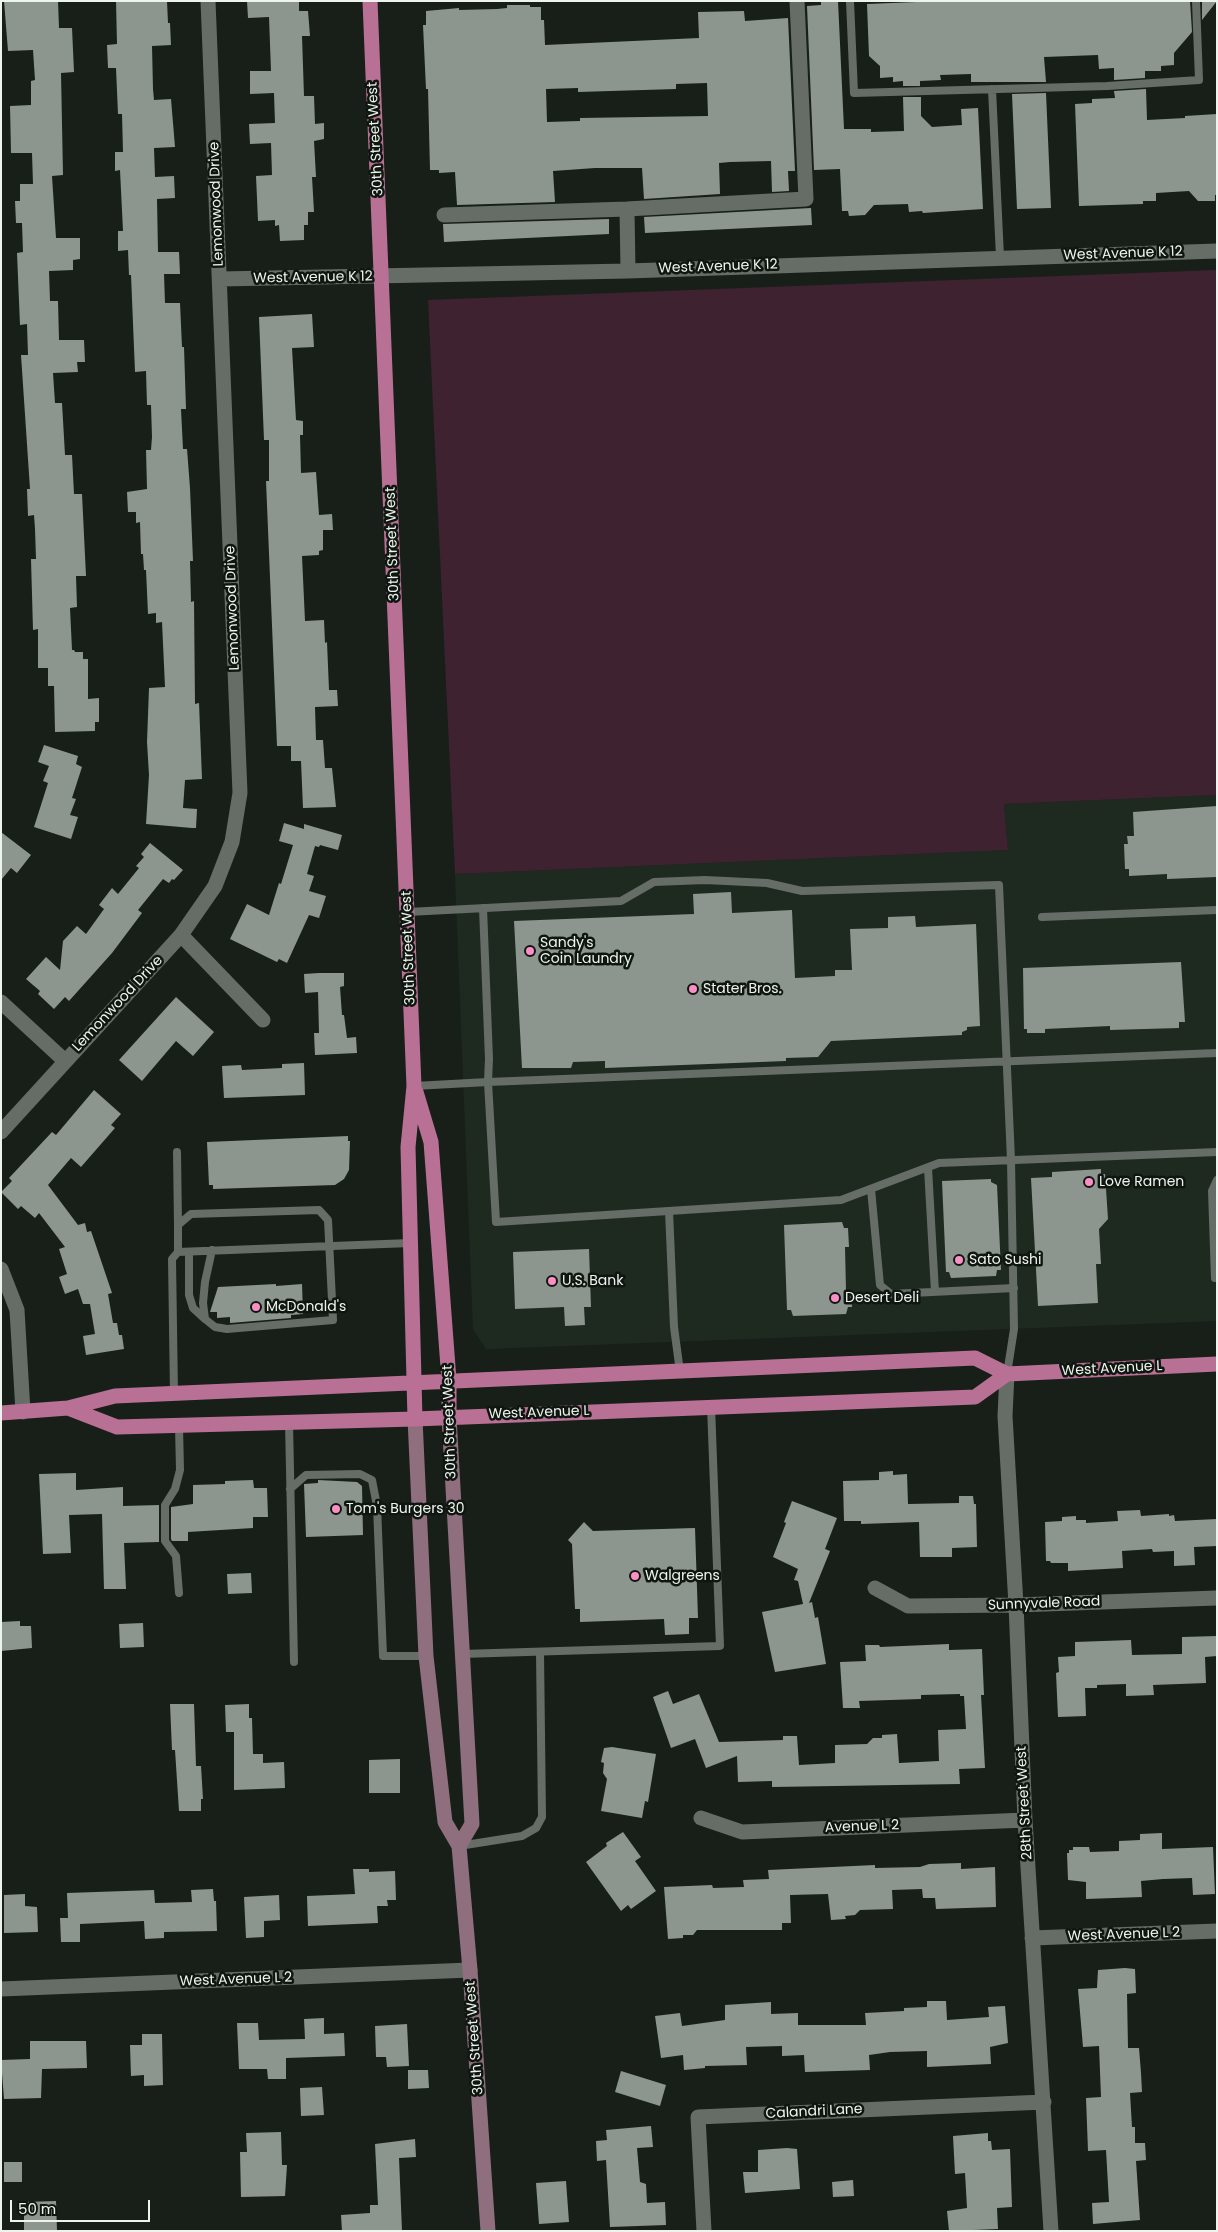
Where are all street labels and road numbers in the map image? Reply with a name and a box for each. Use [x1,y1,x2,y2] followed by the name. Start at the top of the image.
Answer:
[365,81,387,197] street label: 30th Street West
[206,141,228,267] street label: Lemonwood Drive
[1063,244,1183,264] street label: West Avenue K 12
[658,257,778,277] street label: West Avenue K 12
[253,269,373,287] street label: West Avenue K 12
[383,487,403,601] street label: 30th Street West
[222,545,244,671] street label: Lemonwood Drive
[399,891,419,1005] street label: 30th Street West
[69,953,167,1055] street label: Lemonwood Drive
[1061,1358,1163,1380] street label: West Avenue L
[440,1365,460,1479] street label: 30th Street West
[488,1403,590,1423] street label: West Avenue L
[987,1594,1101,1614] street label: Sunnyvale Road
[1014,1746,1036,1860] street label: 28th Street West
[825,1817,899,1837] street label: Avenue L 2
[1067,1925,1181,1945] street label: West Avenue L 2
[179,1970,293,1990] street label: West Avenue L 2
[463,1980,487,2096] street label: 30th Street West
[765,2101,863,2123] street label: Calandri Lane

